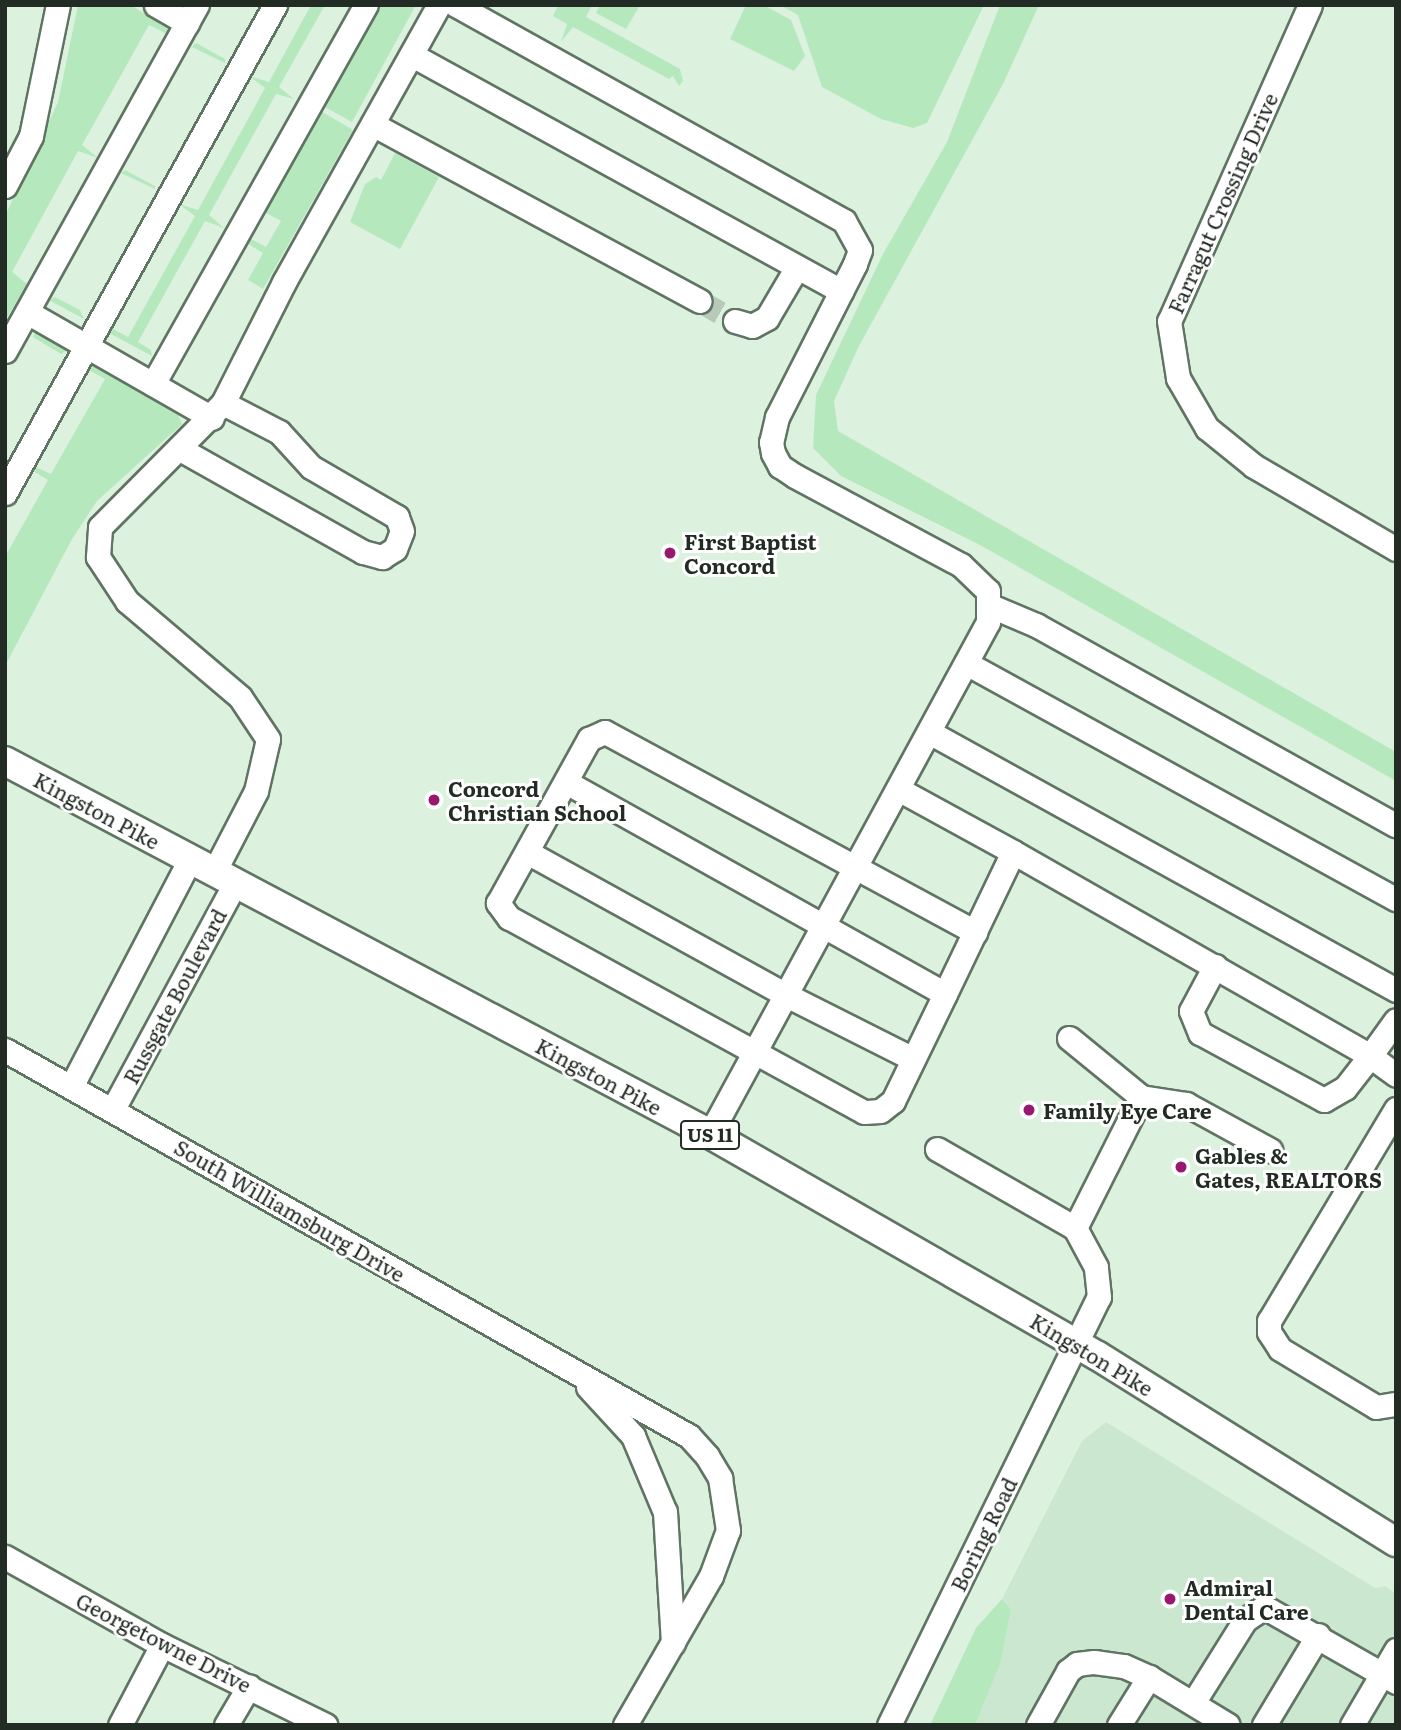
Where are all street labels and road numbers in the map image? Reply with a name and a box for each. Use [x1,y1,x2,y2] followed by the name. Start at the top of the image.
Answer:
[1162,89,1282,317] street label: Farragut Crossing Drive
[30,766,164,854] street label: Kingston Pike
[117,904,231,1088] street label: Russgate Boulevard
[532,1032,666,1120] street label: Kingston Pike
[678,1120,742,1150] road number: US 11
[170,1134,410,1286] street label: South Williamsburg Drive
[1026,1307,1158,1401] street label: Kingston Pike
[945,1473,1021,1595] street label: Boring Road
[72,1587,256,1697] street label: Georgetowne Drive

